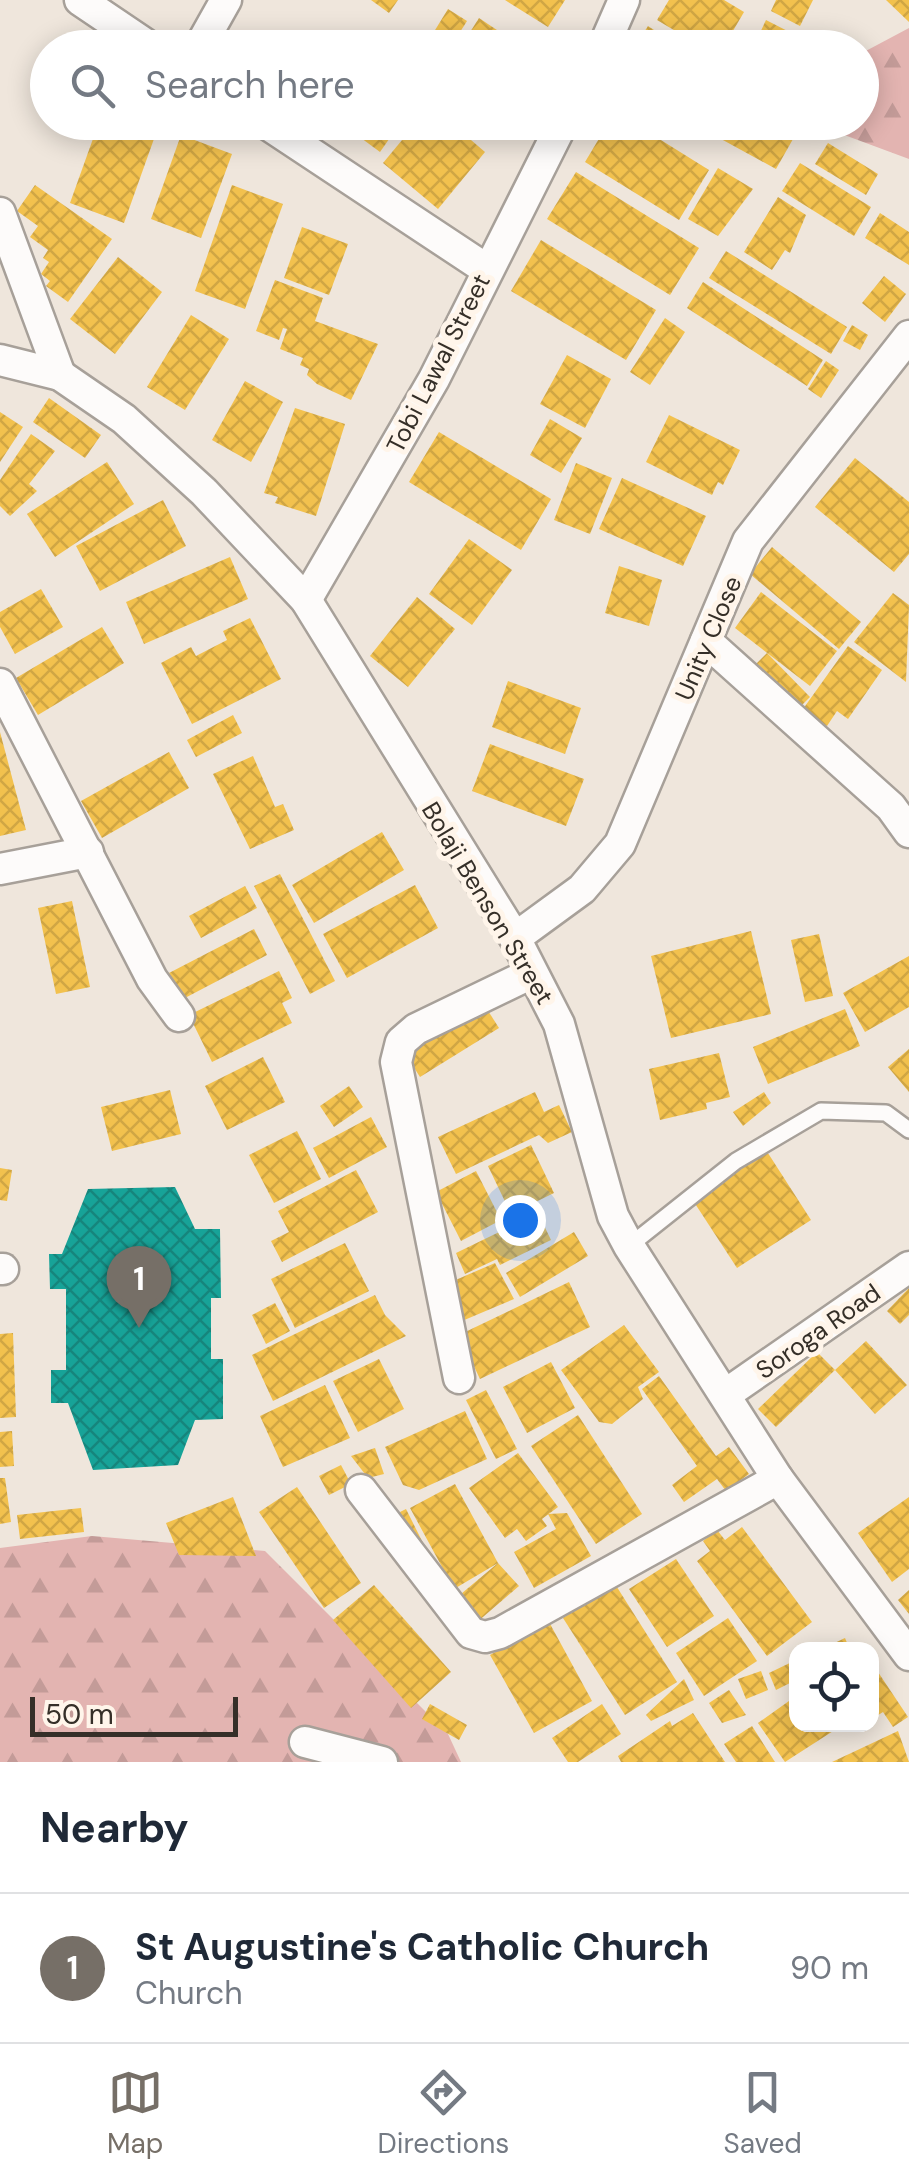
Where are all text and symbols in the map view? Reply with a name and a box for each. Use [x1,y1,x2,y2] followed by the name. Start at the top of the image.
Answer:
[30,30,879,140] search box
[65,58,120,113] icon: search
[145,60,355,110] text: Search here
[379,268,498,458] street label: Tobi Lawal Street
[667,571,749,705] street label: Unity Close
[414,796,561,1011] street label: Bolaji Benson Street
[495,1195,546,1246] your location
[106,1246,172,1328] pin: 1
[750,1276,887,1386] street label: Soroga Road
[789,1642,879,1732] map controls
[789,1642,879,1732] button: locate
[30,1692,238,1736] scale bar
[45,1696,114,1733] text: 50 m
[40,1800,189,1855] text: Nearby
[135,1922,709,1972] text: St Augustine's Catholic Church
[67,1947,78,1989] text: 1
[790,1947,869,1989] text: 90 m
[135,1972,243,2014] text: Church
[107,2065,163,2162] tab: Map
[378,2065,509,2162] tab: Directions
[723,2065,802,2162] tab: Saved

